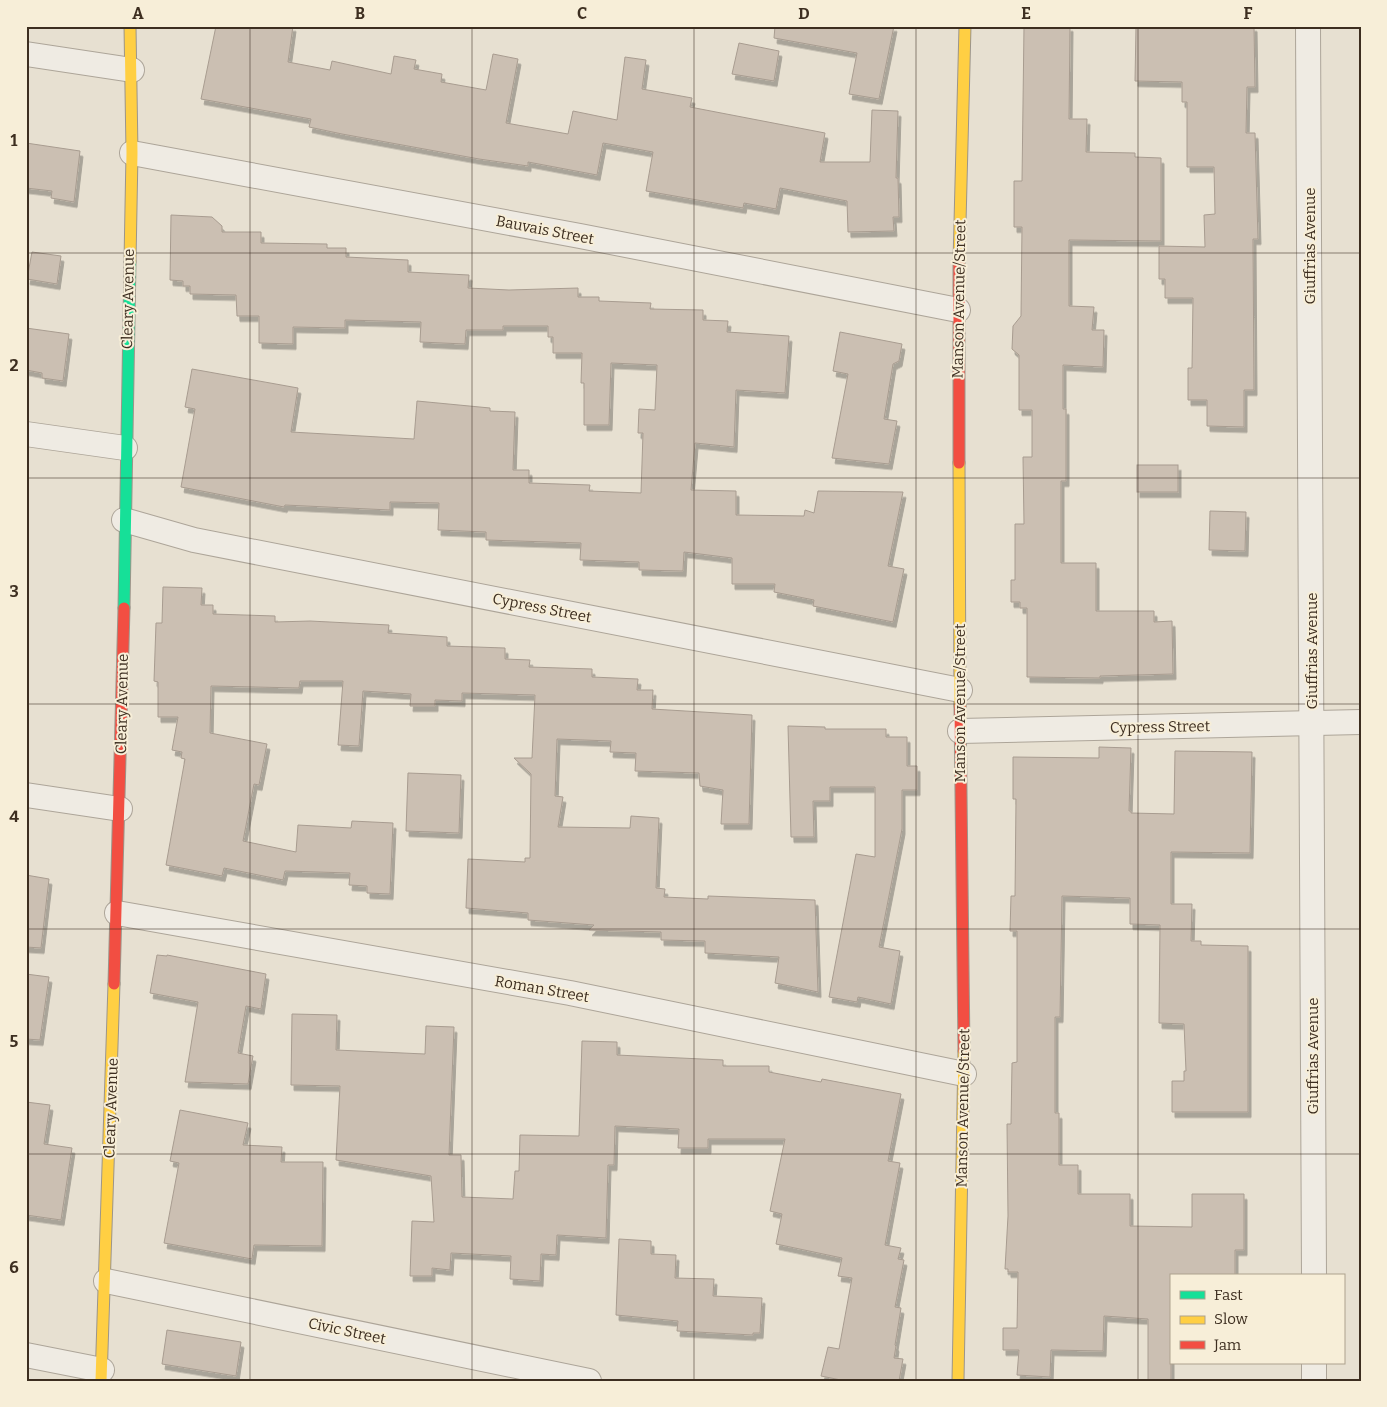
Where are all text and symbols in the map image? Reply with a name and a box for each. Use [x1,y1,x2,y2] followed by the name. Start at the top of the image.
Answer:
[132,4,144,23] text: A
[355,4,365,23] text: B
[577,4,587,23] text: C
[798,4,810,23] text: D
[1021,4,1031,23] text: E
[1244,4,1253,23] text: F
[11,131,18,150] text: 1
[1301,187,1319,305] street label: Giuffrias Avenue
[494,212,596,248] street label: Bauvais Street
[949,219,969,379] street label: Manson Avenue/Street
[118,249,138,349] street label: Cleary Avenue
[9,356,19,375] text: 2
[9,582,19,601] text: 3
[491,590,593,627] street label: Cypress Street
[1303,592,1321,710] street label: Giuffrias Avenue
[951,623,969,782] street label: Manson Avenue/Street
[112,654,132,754] street label: Cleary Avenue
[1110,717,1211,737] street label: Cypress Street
[9,807,19,826] text: 4
[493,972,591,1006] street label: Roman Street
[1304,997,1322,1115] street label: Giuffrias Avenue
[953,1028,973,1188] street label: Manson Avenue/Street
[10,1032,19,1051] text: 5
[100,1057,122,1159] street label: Cleary Avenue
[9,1258,19,1277] text: 6
[1170,1274,1344,1364] legend
[1214,1286,1243,1304] text: Fast
[1214,1310,1249,1328] text: Slow
[307,1314,388,1348] street label: Civic Street
[1213,1336,1242,1354] text: Jam

